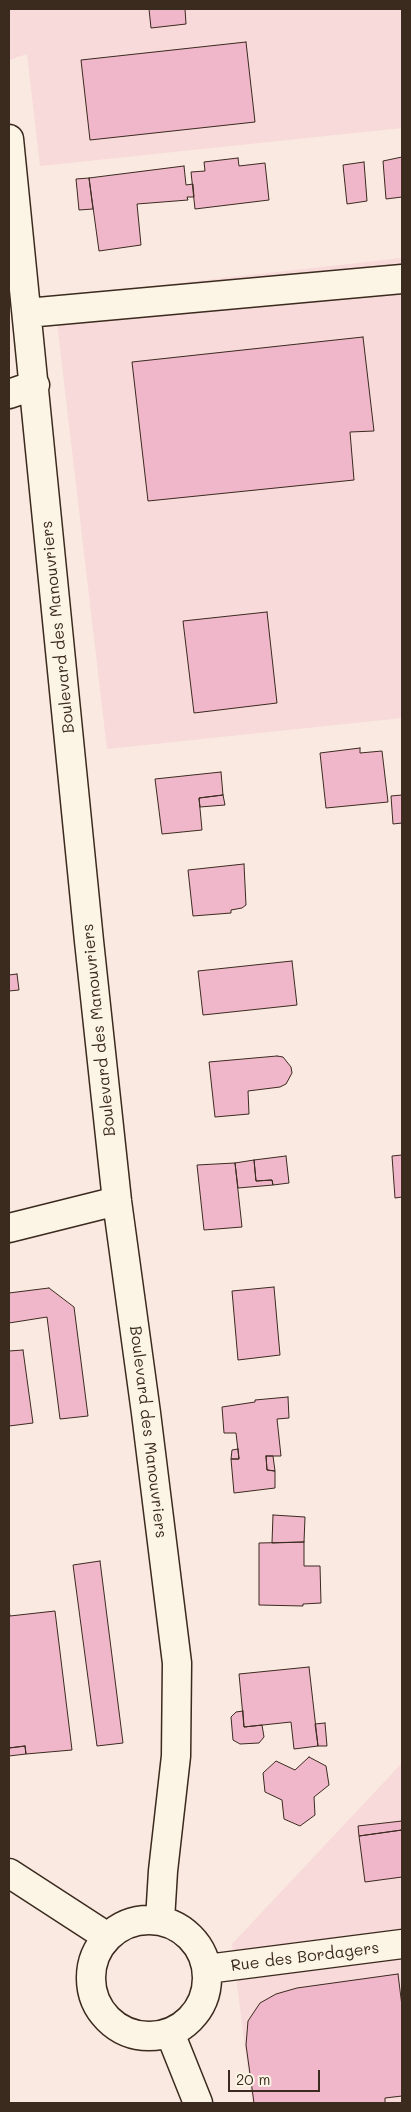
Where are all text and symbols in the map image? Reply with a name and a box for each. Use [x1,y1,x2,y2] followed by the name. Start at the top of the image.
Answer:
[37,520,79,734] street label: Boulevard des Manouvriers
[78,923,120,1137] street label: Boulevard des Manouvriers
[125,1325,171,1539] street label: Boulevard des Manouvriers
[230,1938,380,1976] street label: Rue des Bordagers
[231,2060,324,2092] scale bar
[236,2069,270,2089] text: 20 m

